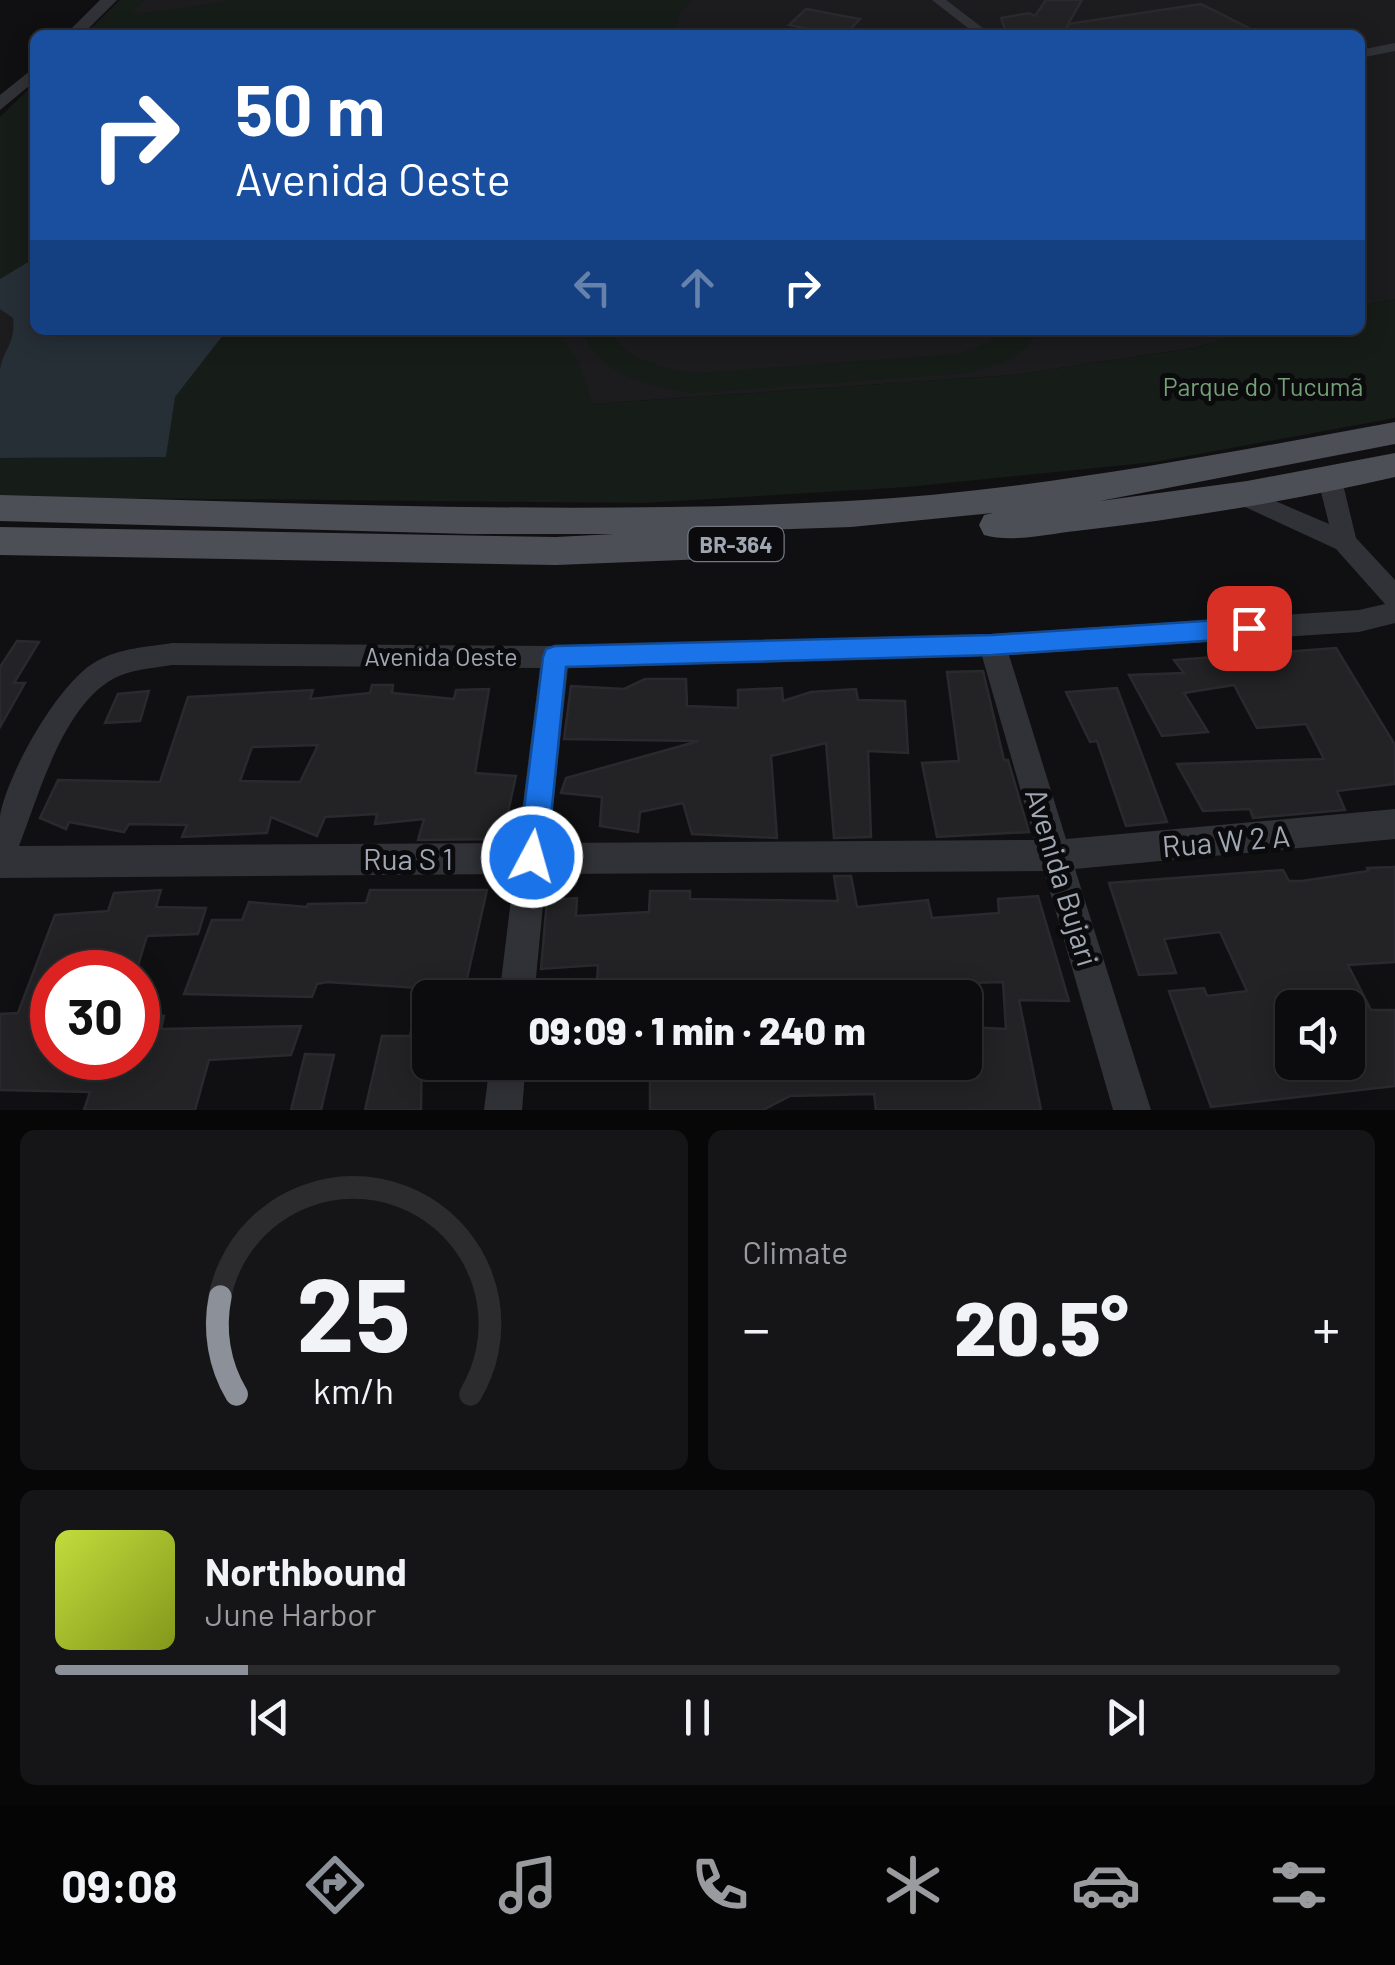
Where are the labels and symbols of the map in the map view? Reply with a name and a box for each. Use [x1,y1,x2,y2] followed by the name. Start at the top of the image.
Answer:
[1163,371,1363,401] park label: Parque do Tucumã
[688,527,784,561] road number: BR-364
[1207,586,1292,671] pin
[364,641,518,671] street label: Avenida Oeste
[1019,784,1107,970] street label: Avenida Bujari
[480,805,584,909] position arrow
[1160,816,1292,864] street label: Rua W 2 A
[363,840,453,876] street label: Rua S 1
[30,950,160,1080] speed limit sign: 30

